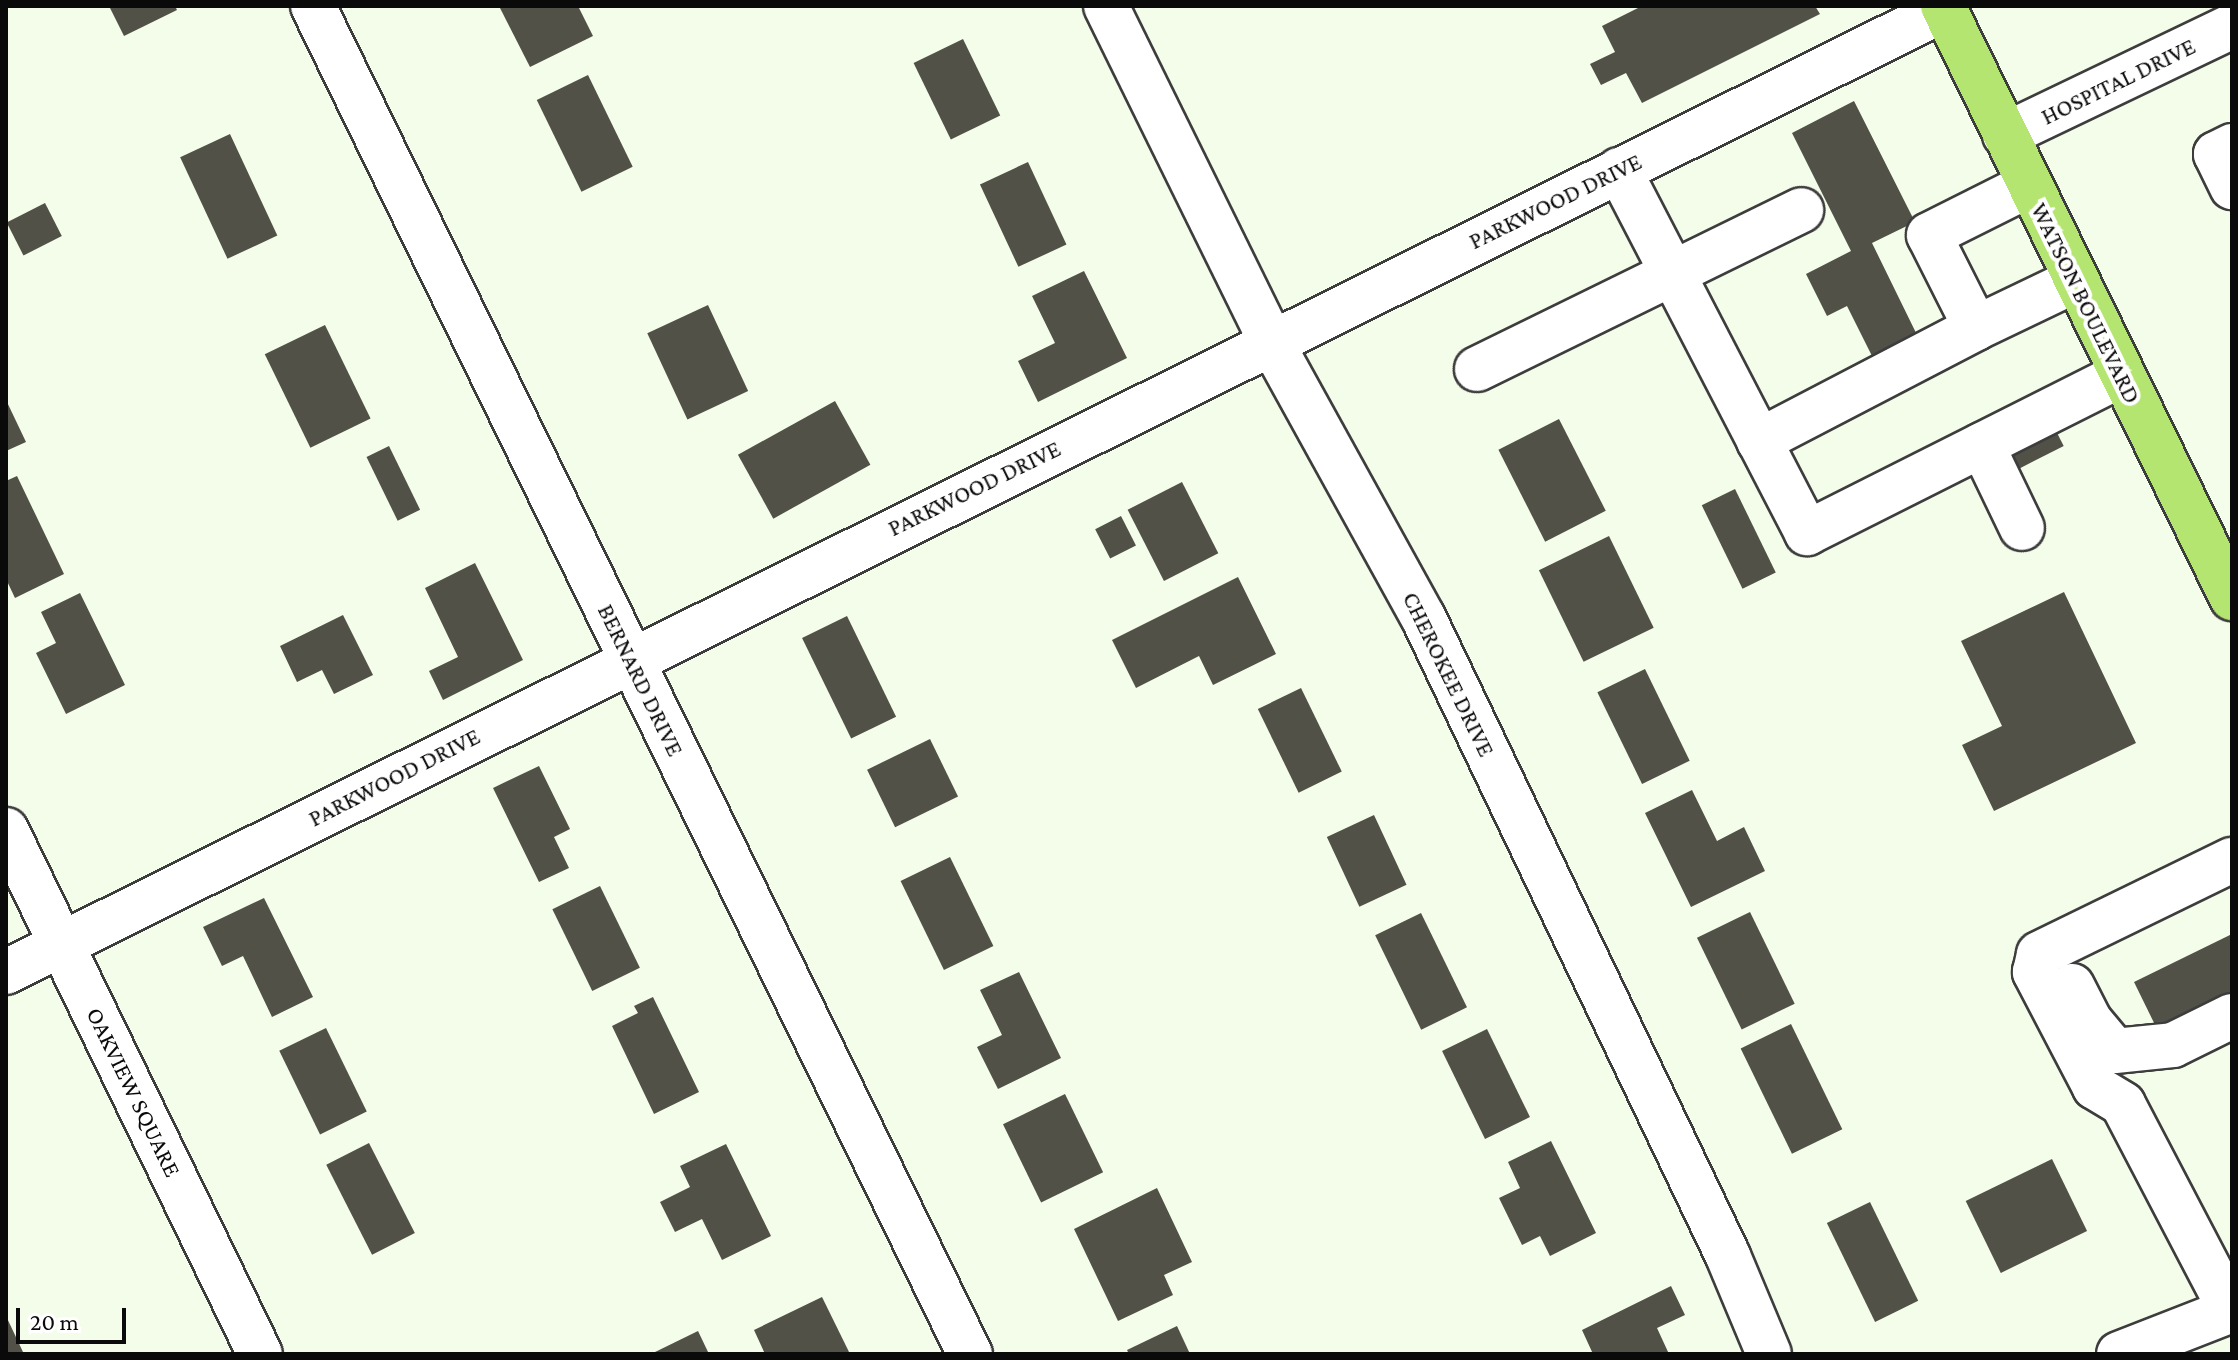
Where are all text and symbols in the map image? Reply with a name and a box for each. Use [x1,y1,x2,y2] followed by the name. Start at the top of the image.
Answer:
[2036,31,2200,131] street label: HOSPITAL DRIVE
[1464,147,1646,255] street label: PARKWOOD DRIVE
[2025,198,2147,408] street label: WATSON BOULEVARD
[883,434,1065,542] street label: PARKWOOD DRIVE
[1397,587,1501,761] street label: CHEROKEE DRIVE
[592,599,690,761] street label: BERNARD DRIVE
[304,721,484,833] street label: PARKWOOD DRIVE
[81,1003,187,1181] street label: OAKVIEW SQUARE
[20,1292,130,1342] scale bar
[30,1308,79,1335] text: 20 m

